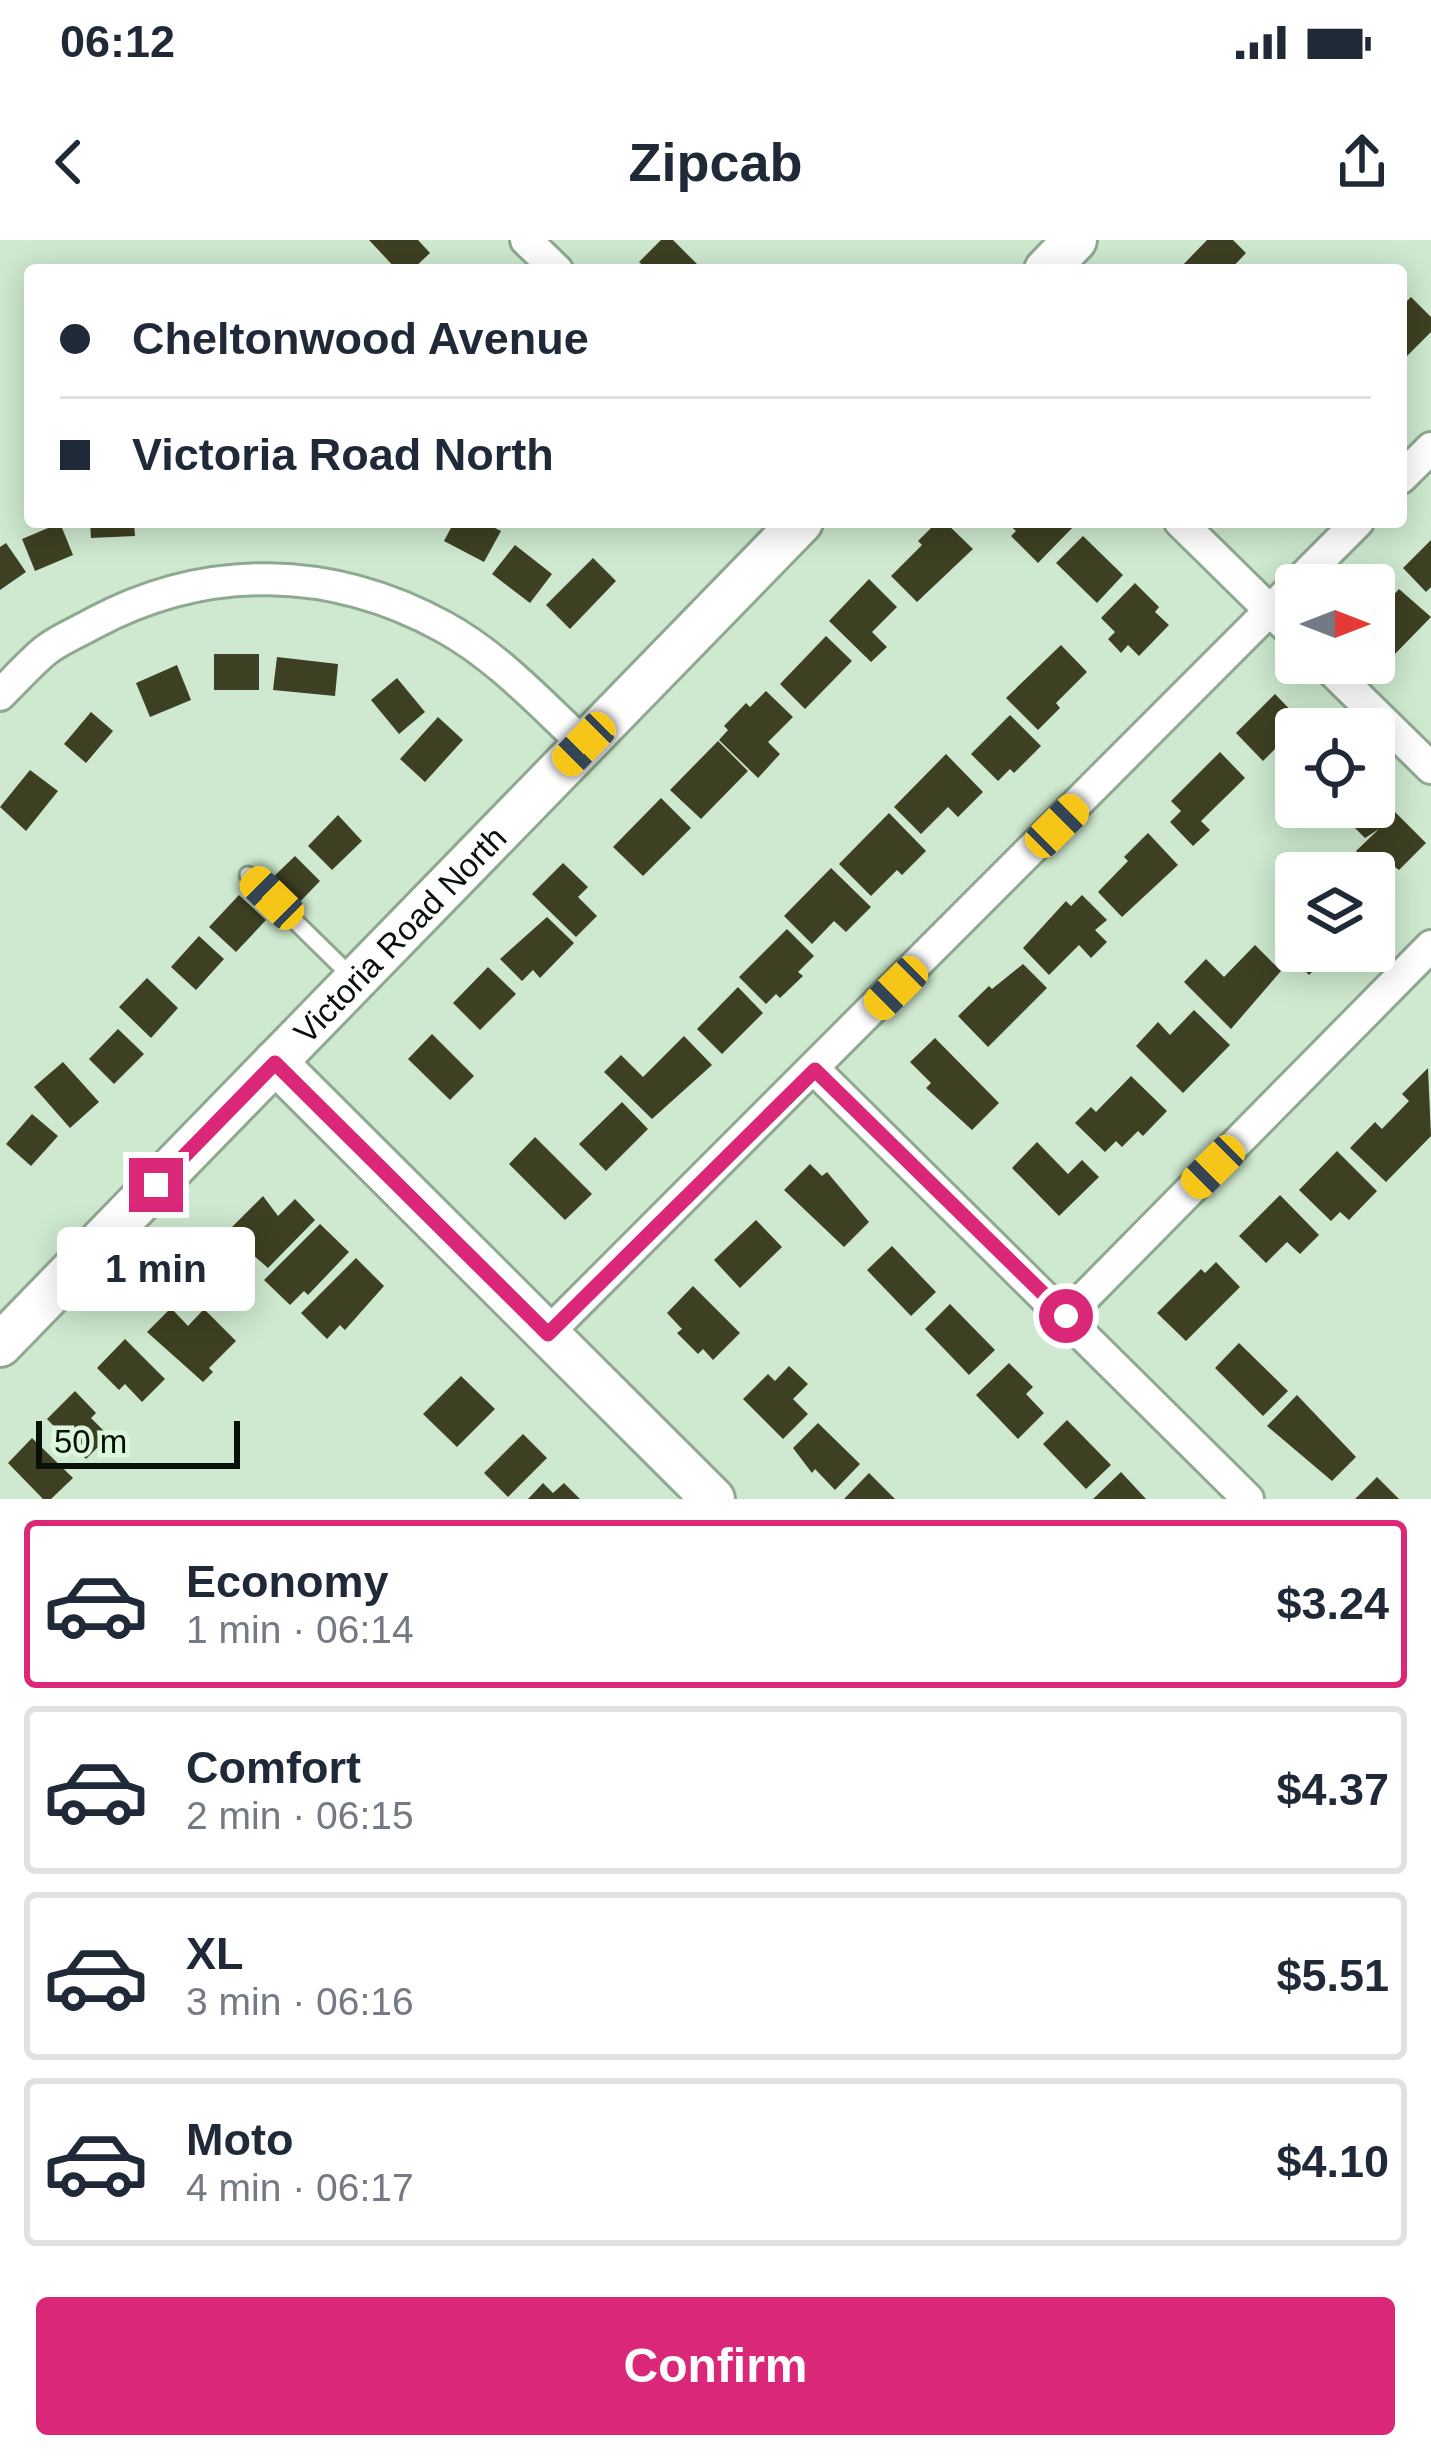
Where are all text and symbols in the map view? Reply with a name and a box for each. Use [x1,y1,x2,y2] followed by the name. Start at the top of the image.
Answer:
[60,16,175,67] text: 06:12
[36,129,102,195] icon: back
[1329,129,1395,195] icon: share
[628,132,803,192] text: Zipcab
[132,313,589,364] text: Cheltonwood Avenue
[132,429,554,480] text: Victoria Road North
[1275,564,1395,684] north arrow
[1275,564,1395,972] map controls
[546,706,622,782] car
[1275,708,1395,828] button: locate
[1019,788,1095,864] car
[286,819,514,1051] street label: Victoria Road North
[1275,852,1395,972] button: layers
[234,860,310,936] car
[858,950,934,1026] car
[1175,1129,1251,1205] car
[129,1158,183,1212] route end
[57,1227,255,1311] callout: 1 min
[105,1247,207,1290] text: 1 min
[1039,1289,1093,1343] route start
[36,1415,240,1468] scale bar
[54,1423,127,1460] text: 50 m
[42,1550,150,1658] icon: car
[186,1556,389,1607] text: Economy
[1276,1578,1389,1629] text: $3.24
[186,1608,414,1651] text: 1 min · 06:14
[42,1736,150,1844] icon: car
[186,1742,361,1793] text: Comfort
[1276,1764,1389,1815] text: $4.37
[186,1794,414,1837] text: 2 min · 06:15
[42,1922,150,2030] icon: car
[186,1928,244,1979] text: XL
[1276,1950,1389,2001] text: $5.51
[186,1980,414,2023] text: 3 min · 06:16
[42,2108,150,2216] icon: car
[186,2114,293,2165] text: Moto
[1276,2136,1389,2187] text: $4.10
[186,2166,414,2209] text: 4 min · 06:17
[36,2297,1395,2435] button: Confirm

